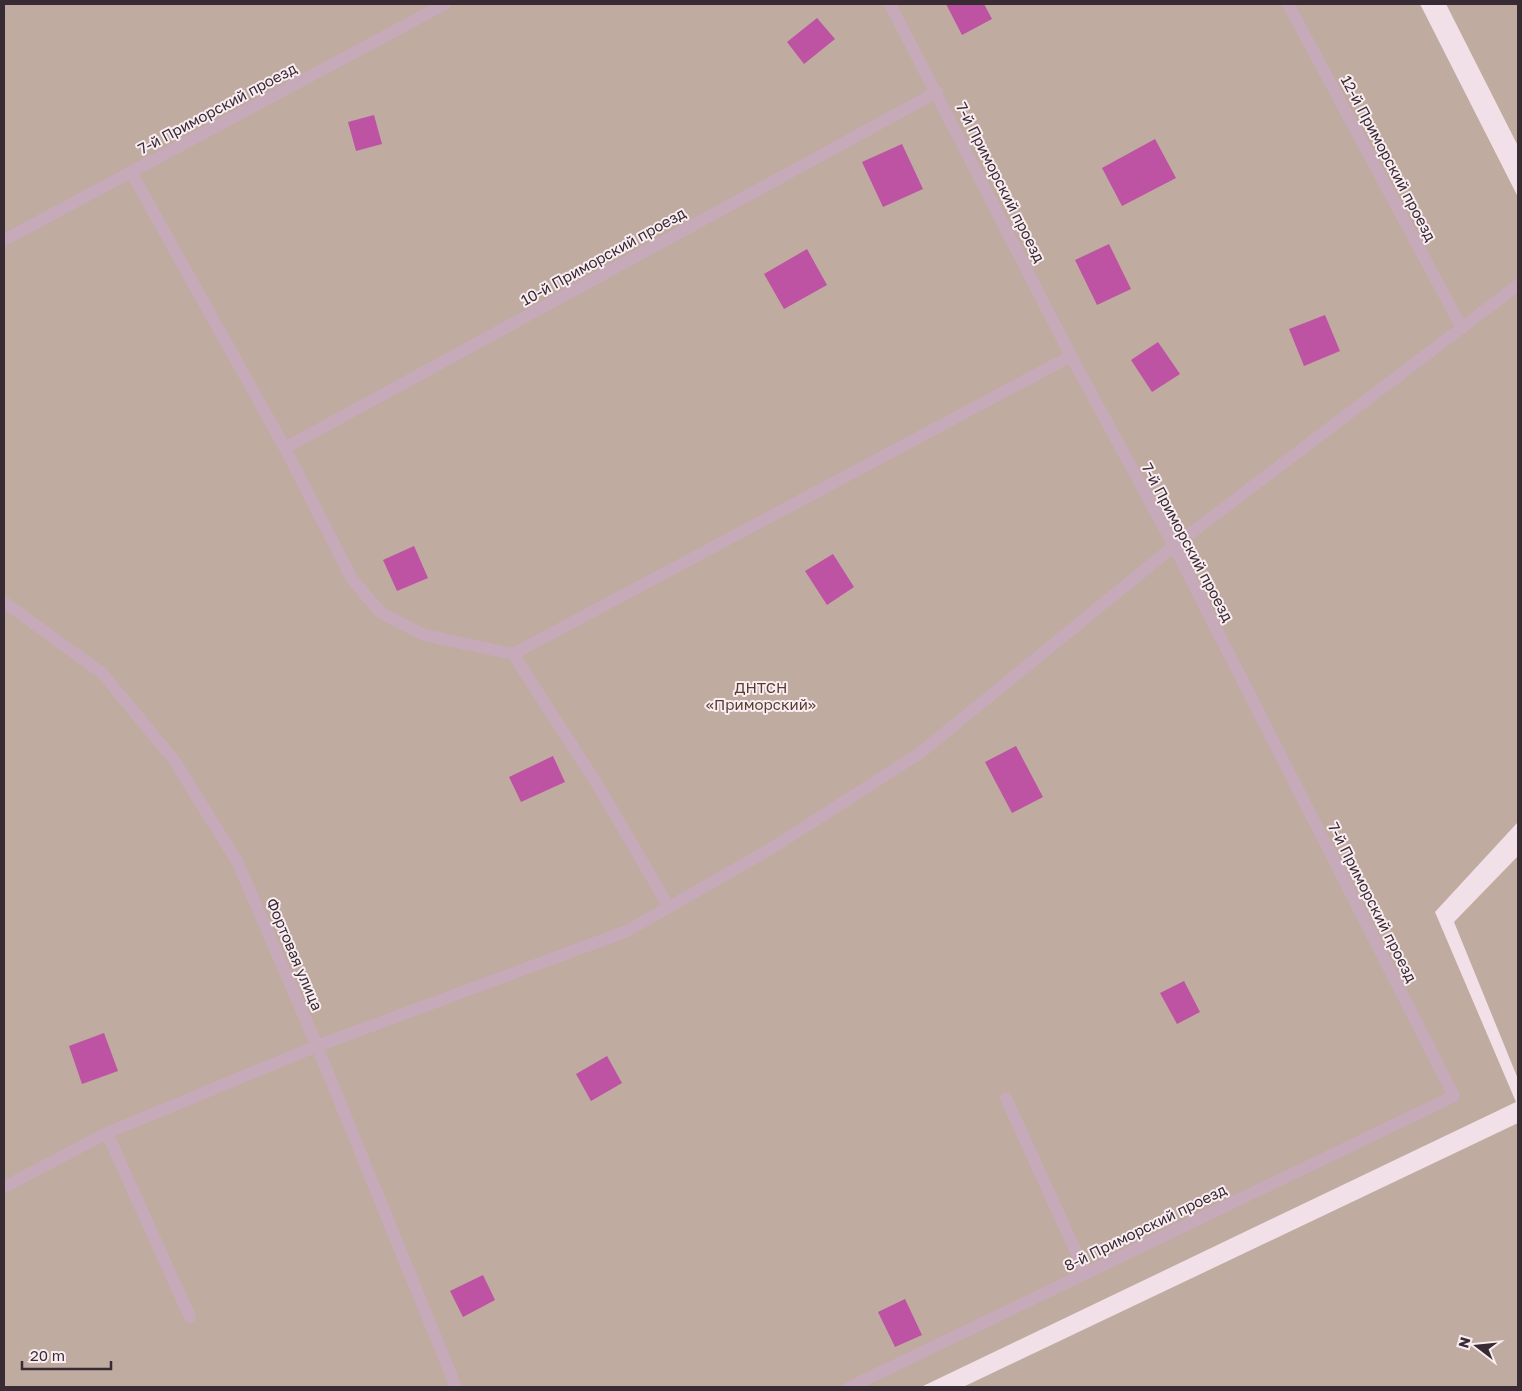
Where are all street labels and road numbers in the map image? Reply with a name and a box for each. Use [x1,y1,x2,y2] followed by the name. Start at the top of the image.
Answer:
[135,59,299,157] street label: 7-й Приморский проезд
[1338,72,1440,244] street label: 12-й Приморский проезд
[953,99,1049,265] street label: 7-й Приморский проезд
[517,203,689,309] street label: 10-й Приморский проезд
[1139,460,1237,624] street label: 7-й Приморский проезд
[1325,819,1421,985] street label: 7-й Приморский проезд
[263,895,327,1013] street label: Фортовая улица
[1061,1180,1229,1274] street label: 8-й Приморский проезд

